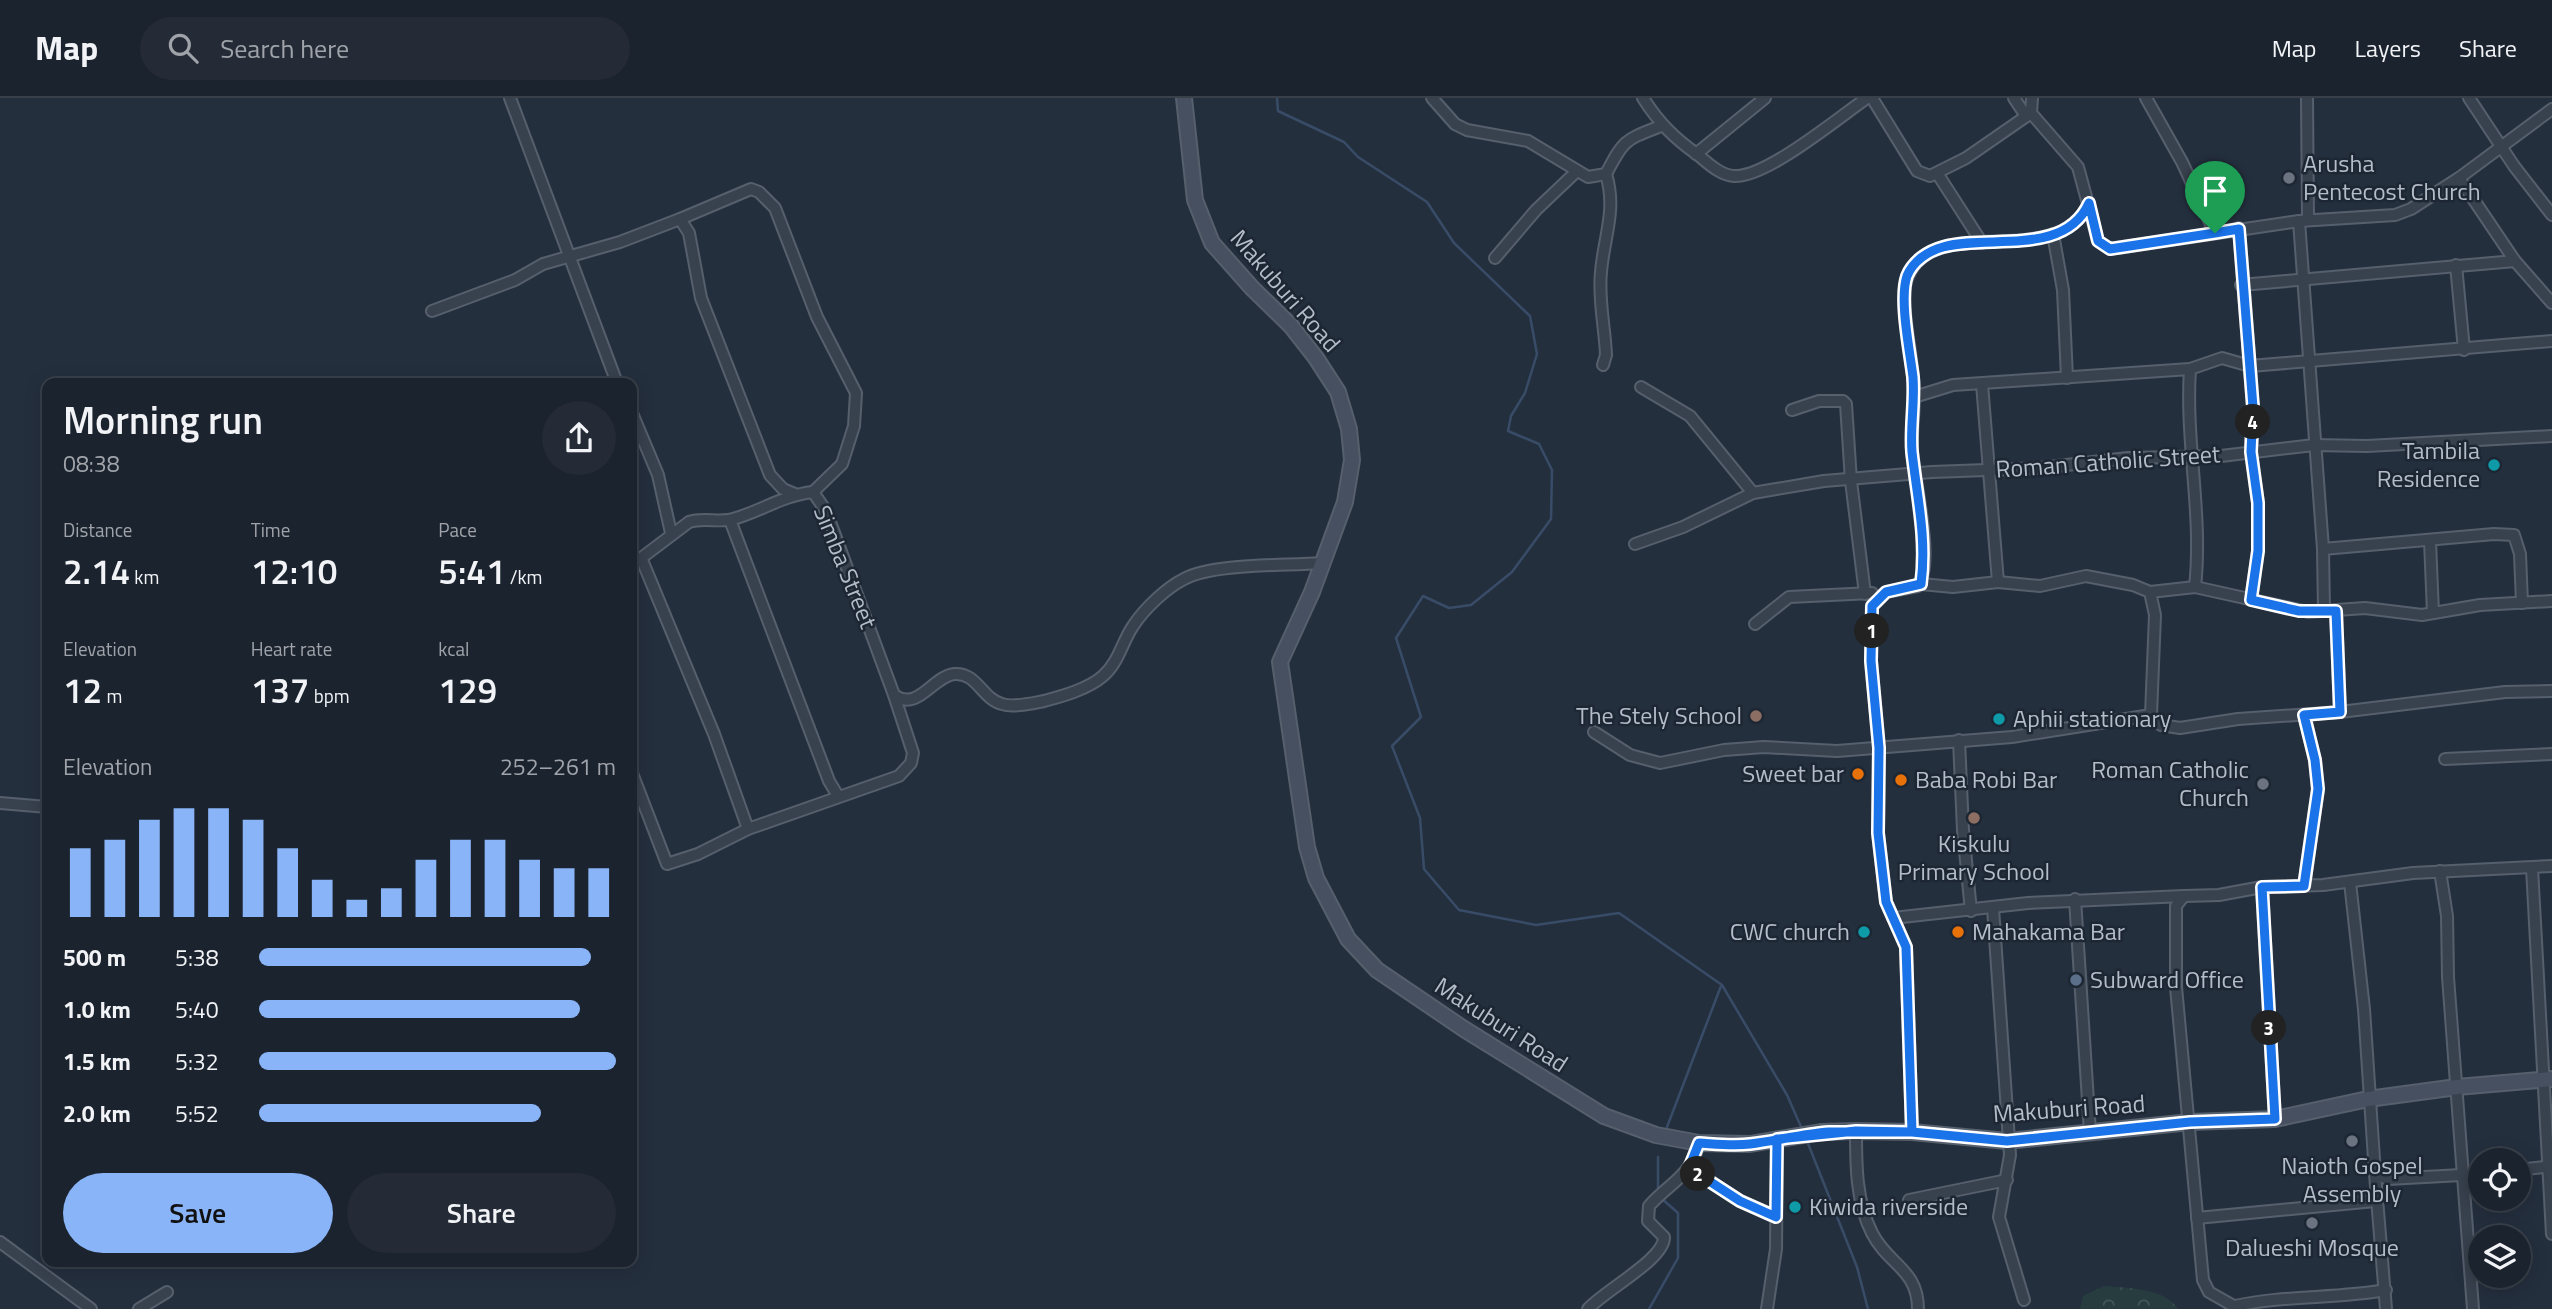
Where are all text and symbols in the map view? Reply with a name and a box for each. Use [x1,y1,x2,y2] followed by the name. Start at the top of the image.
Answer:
[140,17,630,80] search box
[35,23,98,73] text: Map
[164,29,202,67] icon: search
[220,29,349,68] text: Search here
[2272,30,2317,66] text: Map
[2355,30,2421,66] text: Layers
[2459,30,2517,66] text: Share
[2303,145,2481,209] place label: Arusha Pentecost Church
[2185,161,2245,233] pin
[2281,170,2297,186] marker: Arusha Pentecost Church
[2196,172,2234,210] icon: arrive
[1222,221,1349,360] street label: Makuburi Road
[63,391,263,449] text: Morning run
[542,401,616,475] button: share
[2236,404,2270,440] pin: 4
[2247,407,2258,436] text: 4
[2377,432,2480,496] place label: Tambila Residence
[1994,435,2222,487] street label: Roman Catholic Street
[63,446,120,481] text: 08:38
[2486,457,2502,473] marker: Tambila Residence
[805,500,887,634] street label: Simba Street
[63,515,132,544] text: Distance
[251,515,290,544] text: Time
[438,515,477,544] text: Pace
[63,544,130,598] text: 2.14
[251,544,337,598] text: 12:10
[438,544,506,598] text: 5:41
[130,562,159,591] text: km
[506,562,543,591] text: /km
[1854,614,1890,648] pin: 1
[1866,616,1877,645] text: 1
[63,634,137,663] text: Elevation
[251,634,332,663] text: Heart rate
[438,634,469,663] text: kcal
[63,663,102,717] text: 12
[251,663,309,717] text: 137
[438,663,497,717] text: 129
[102,681,122,710] text: m
[309,681,350,710] text: bpm
[1576,697,1742,733] place label: The Stely School
[2013,700,2172,736] place label: Aphii stationary
[1748,708,1764,724] marker: The Stely School
[1991,711,2007,727] marker: Aphii stationary
[63,749,152,784] text: Elevation
[500,749,616,784] text: 252–261 m
[2091,751,2249,815] place label: Roman Catholic Church
[1742,755,1844,791] place label: Sweet bar
[1915,761,2057,797] place label: Baba Robi Bar
[1850,766,1866,782] marker: Sweet bar
[1893,772,1909,788] marker: Baba Robi Bar
[2255,776,2271,792] marker: Roman Catholic Church
[1966,810,1982,826] marker: Kiskulu Primary School
[1898,825,2050,889] place label: Kiskulu Primary School
[1730,913,1850,949] place label: CWC church
[1972,913,2125,949] place label: Mahakama Bar
[1856,924,1872,940] marker: CWC church
[1950,924,1966,940] marker: Mahakama Bar
[63,940,126,975] text: 500 m
[175,940,219,975] text: 5:38
[2090,961,2244,997] place label: Subward Office
[1428,968,1575,1081] street label: Makuburi Road
[2068,972,2084,988] marker: Subward Office
[63,992,131,1027] text: 1.0 km
[175,992,219,1027] text: 5:40
[2252,1010,2286,1046] pin: 3
[2263,1013,2274,1042] text: 3
[63,1044,131,1079] text: 1.5 km
[175,1044,219,1079] text: 5:32
[1992,1085,2146,1131] street label: Makuburi Road
[63,1096,131,1131] text: 2.0 km
[175,1096,219,1131] text: 5:52
[2344,1133,2360,1149] marker: Naioth Gospel Assembly
[2281,1147,2423,1211] place label: Naioth Gospel Assembly
[2468,1148,2531,1288] map controls
[2468,1148,2531,1211] button: locate
[1680,1156,1716,1192] pin: 2
[1692,1159,1703,1188] text: 2
[63,1173,333,1253] button: Save
[347,1173,616,1253] button: Share
[1809,1188,1968,1224] place label: Kiwida riverside
[1787,1199,1803,1215] marker: Kiwida riverside
[2304,1215,2320,1231] marker: Dalueshi Mosque
[2468,1225,2531,1288] button: layers
[2225,1229,2399,1265] place label: Dalueshi Mosque

